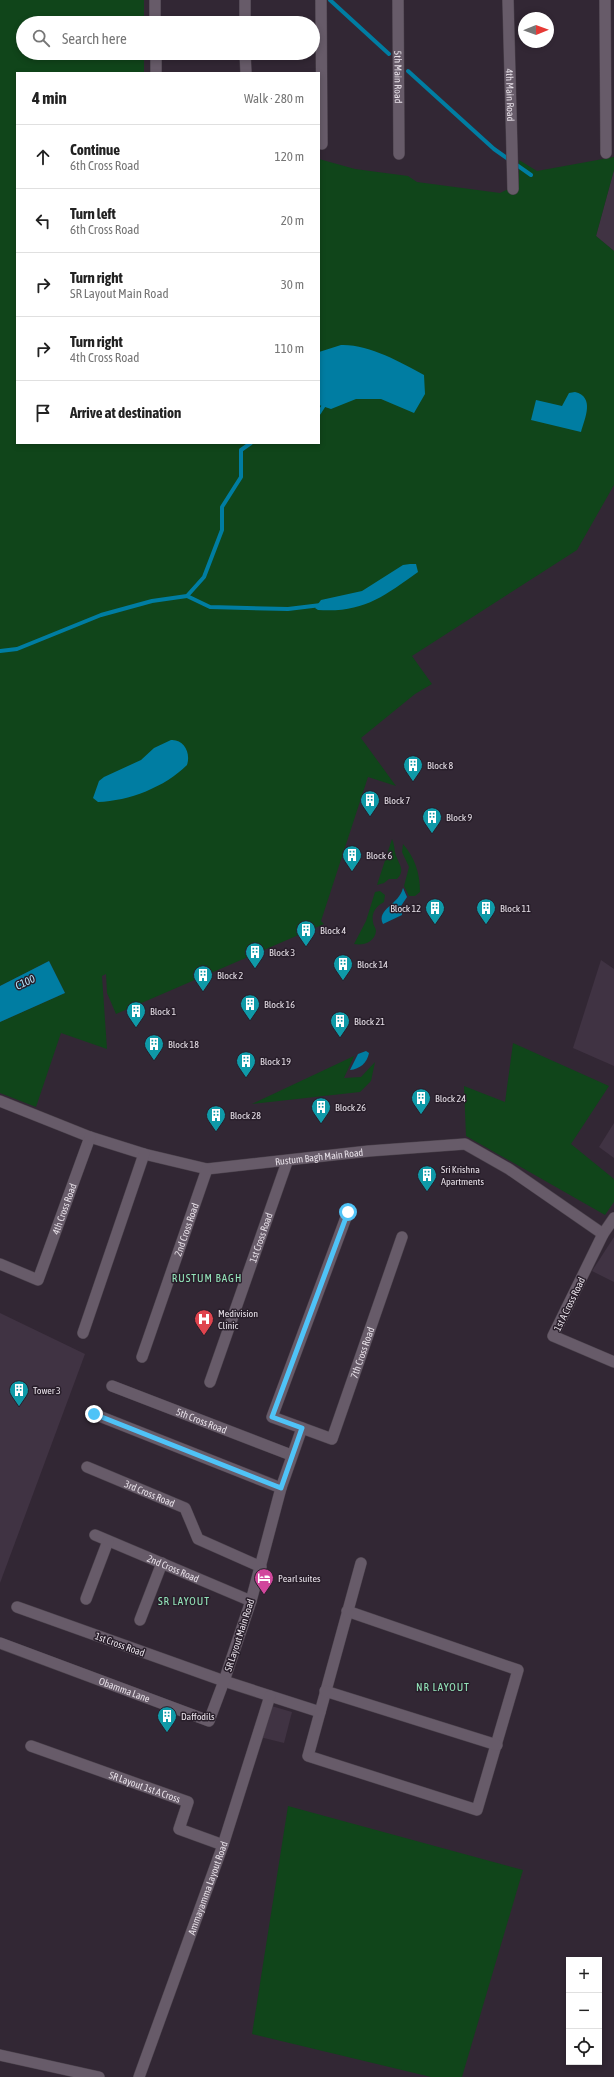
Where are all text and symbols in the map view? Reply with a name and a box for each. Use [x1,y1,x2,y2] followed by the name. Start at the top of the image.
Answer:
[518,12,554,48] north arrow
[16,16,320,60] search box
[30,27,52,49] icon: search
[62,30,127,47] text: Search here
[392,51,404,104] street label: 5th Main Road
[504,68,516,122] street label: 4th Main Road
[32,88,67,108] text: 4 min
[244,91,304,106] text: Walk · 280 m
[70,141,120,158] text: Continue
[32,146,54,168] icon: ahead
[275,149,304,164] text: 120 m
[70,158,140,173] text: 6th Cross Road
[70,205,116,222] text: Turn left
[32,210,54,232] icon: left
[281,213,304,228] text: 20 m
[70,222,140,237] text: 6th Cross Road
[70,269,123,286] text: Turn right
[32,274,54,296] icon: right
[281,277,304,292] text: 30 m
[70,286,169,301] text: SR Layout Main Road
[70,333,123,350] text: Turn right
[32,338,54,360] icon: right
[275,341,304,356] text: 110 m
[70,350,140,365] text: 4th Cross Road
[32,402,54,424] icon: arrive
[70,404,181,421] text: Arrive at destination
[402,754,424,782] building icon: Block 8
[427,760,453,771] place label: Block 8
[359,789,381,817] building icon: Block 7
[384,795,410,806] place label: Block 7
[421,806,443,834] building icon: Block 9
[446,812,472,823] place label: Block 9
[341,844,363,872] building icon: Block 6
[366,850,392,861] place label: Block 6
[424,897,446,925] building icon: Block 12
[475,897,497,925] building icon: Block 11
[390,903,421,914] place label: Block 12
[500,903,531,914] place label: Block 11
[295,919,317,947] building icon: Block 4
[320,925,346,936] place label: Block 4
[244,941,266,969] building icon: Block 3
[269,947,295,958] place label: Block 3
[332,953,354,981] building icon: Block 14
[357,959,388,970] place label: Block 14
[192,964,214,992] building icon: Block 2
[217,970,243,981] place label: Block 2
[13,972,37,992] water label: C100
[239,993,261,1021] building icon: Block 16
[264,999,295,1010] place label: Block 16
[125,1000,147,1028] building icon: Block 1
[150,1006,176,1017] place label: Block 1
[329,1010,351,1038] building icon: Block 21
[354,1016,385,1027] place label: Block 21
[143,1033,165,1061] building icon: Block 18
[168,1039,199,1050] place label: Block 18
[235,1050,257,1078] building icon: Block 19
[260,1056,291,1067] place label: Block 19
[410,1087,432,1115] building icon: Block 24
[435,1093,466,1104] place label: Block 24
[310,1096,332,1124] building icon: Block 26
[335,1102,366,1113] place label: Block 26
[205,1104,227,1132] building icon: Block 28
[230,1110,261,1121] place label: Block 28
[274,1147,364,1167] street label: Rustum Bagh Main Road
[416,1164,438,1192] building icon: Sri Krishna Apartments
[441,1164,484,1187] place label: Sri Krishna Apartments
[50,1182,79,1236] street label: 4th Cross Road
[172,1201,201,1258] street label: 2nd Cross Road
[339,1203,357,1221] route start
[247,1211,275,1264] street label: 1st Cross Road
[172,1272,242,1284] district label: RUSTUM BAGH
[552,1275,587,1333] street label: 1st A Cross Road
[193,1308,215,1336] hospital icon: Medivision Clinic
[218,1308,258,1331] place label: Medivision Clinic
[348,1325,376,1380] street label: 7th Cross Road
[8,1379,30,1407] building icon: Tower 3
[33,1385,61,1396] place label: Tower 3
[85,1405,103,1423] route end
[174,1406,229,1436] street label: 5th Cross Road
[123,1478,177,1509] street label: 3rd Cross Road
[145,1553,201,1585] street label: 2nd Cross Road
[253,1567,275,1595] hotel icon: Pearl suites
[278,1573,321,1584] place label: Pearl suites
[158,1595,210,1607] district label: SR LAYOUT
[223,1597,257,1673] street label: SR Layout Main Road
[93,1630,146,1659] street label: 1st Cross Road
[97,1675,152,1705] street label: Obamma Lane
[416,1681,470,1693] district label: NR LAYOUT
[156,1705,178,1733] building icon: Daffodils
[181,1711,215,1722] place label: Daffodils
[108,1769,182,1805] street label: SR Layout 1st A Cross
[186,1840,230,1936] street label: Ammayamma Layout Road
[566,1957,602,2065] map controls
[566,1957,602,1993] button: +
[566,1993,602,2029] button: −
[566,2029,602,2065] button: locate

